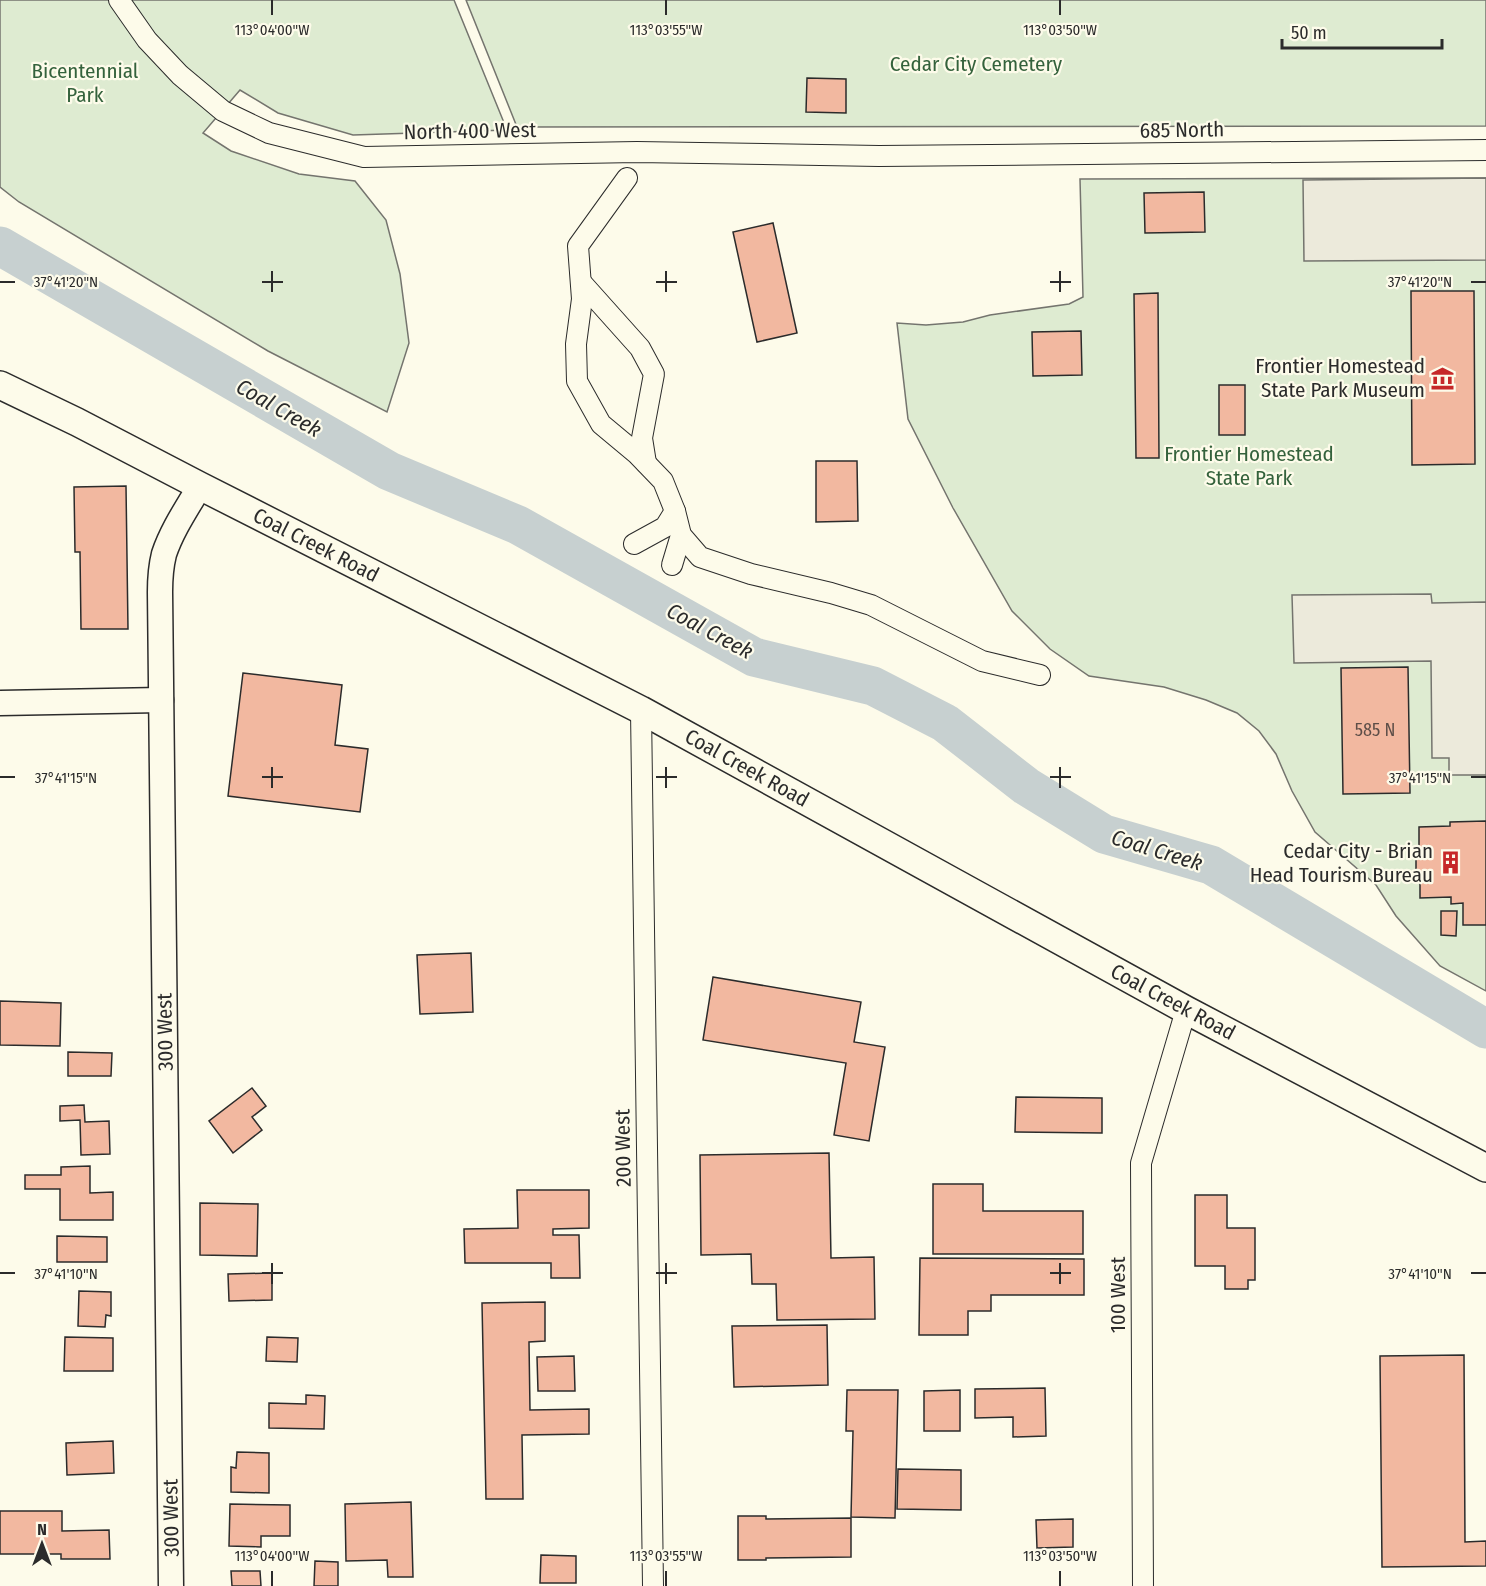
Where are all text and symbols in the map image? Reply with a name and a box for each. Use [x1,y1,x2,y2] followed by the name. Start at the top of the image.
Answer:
[1282,12,1442,50] scale bar
[235,21,309,39] text: 113°04'00"W
[630,21,702,39] text: 113°03'55"W
[1023,21,1097,39] text: 113°03'50"W
[1291,22,1327,44] text: 50 m
[890,51,1063,77] park label: Cedar City Cemetery
[32,58,139,108] park label: Bicentennial Park
[1140,116,1224,144] street label: 685 North
[403,117,537,145] street label: North 400 West
[34,273,98,291] text: 37°41'20"N
[1388,273,1452,291] text: 37°41'20"N
[1255,353,1425,403] place label: Frontier Homestead State Park Museum
[1430,365,1456,391] museum icon: Frontier Homestead State Park Museum
[232,373,326,443] water label: Coal Creek
[1164,441,1334,491] park label: Frontier Homestead State Park
[249,502,383,588] street label: Coal Creek Road
[662,597,758,665] water label: Coal Creek
[1355,719,1395,741] house number: 585 N
[680,723,814,813] street label: Coal Creek Road
[35,769,97,787] text: 37°41'15"N
[1389,769,1451,787] text: 37°41'15"N
[1108,823,1206,877] water label: Coal Creek
[1250,838,1433,888] place label: Cedar City - Brian Head Tourism Bureau
[1438,850,1464,876] building icon: Cedar City - Brian Head Tourism Bureau
[1106,958,1240,1046] street label: Coal Creek Road
[151,993,179,1071] street label: 300 West
[609,1109,637,1187] street label: 200 West
[1105,1257,1131,1333] street label: 100 West
[34,1265,98,1283] text: 37°41'10"N
[1388,1265,1452,1283] text: 37°41'10"N
[157,1479,185,1557] street label: 300 West
[12,1514,72,1574] north arrow
[37,1520,47,1539] text: N
[235,1547,309,1565] text: 113°04'00"W
[630,1547,702,1565] text: 113°03'55"W
[1023,1547,1097,1565] text: 113°03'50"W

